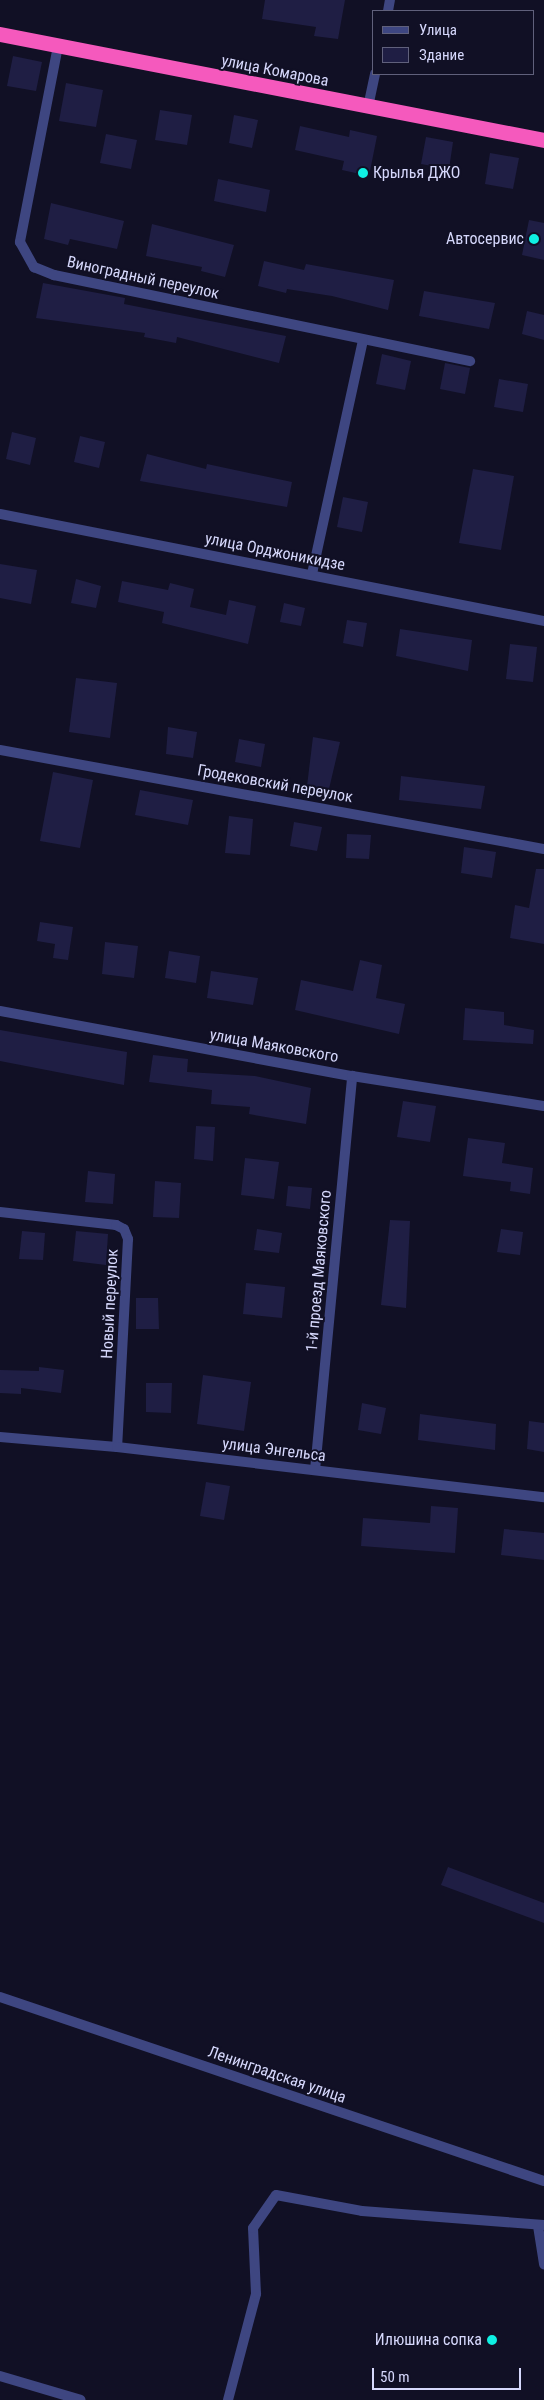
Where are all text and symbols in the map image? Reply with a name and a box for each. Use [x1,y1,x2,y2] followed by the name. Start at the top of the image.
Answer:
[372,10,534,75] legend
[419,21,457,39] text: Улица
[419,46,464,64] text: Здание
[220,51,330,91] street label: улица Комарова
[373,163,460,183] place label: Крылья ДЖО
[357,167,369,179] marker: Крылья ДЖО
[446,229,524,249] place label: Автосервис
[528,233,540,245] marker: Автосервис
[65,252,221,304] street label: Виноградный переулок
[203,529,347,575] street label: улица Орджоникидзе
[196,761,354,807] street label: Гродековский переулок
[208,1025,340,1067] street label: улица Маяковского
[302,1189,336,1353] street label: 1-й проезд Маяковского
[98,1249,122,1359] street label: Новый переулок
[221,1434,327,1466] street label: улица Энгельса
[205,2042,349,2108] street label: Ленинградская улица
[375,2330,482,2350] place label: Илюшина сопка
[486,2334,498,2346] marker: Илюшина сопка
[374,2358,523,2390] scale bar
[380,2368,410,2386] text: 50 m

